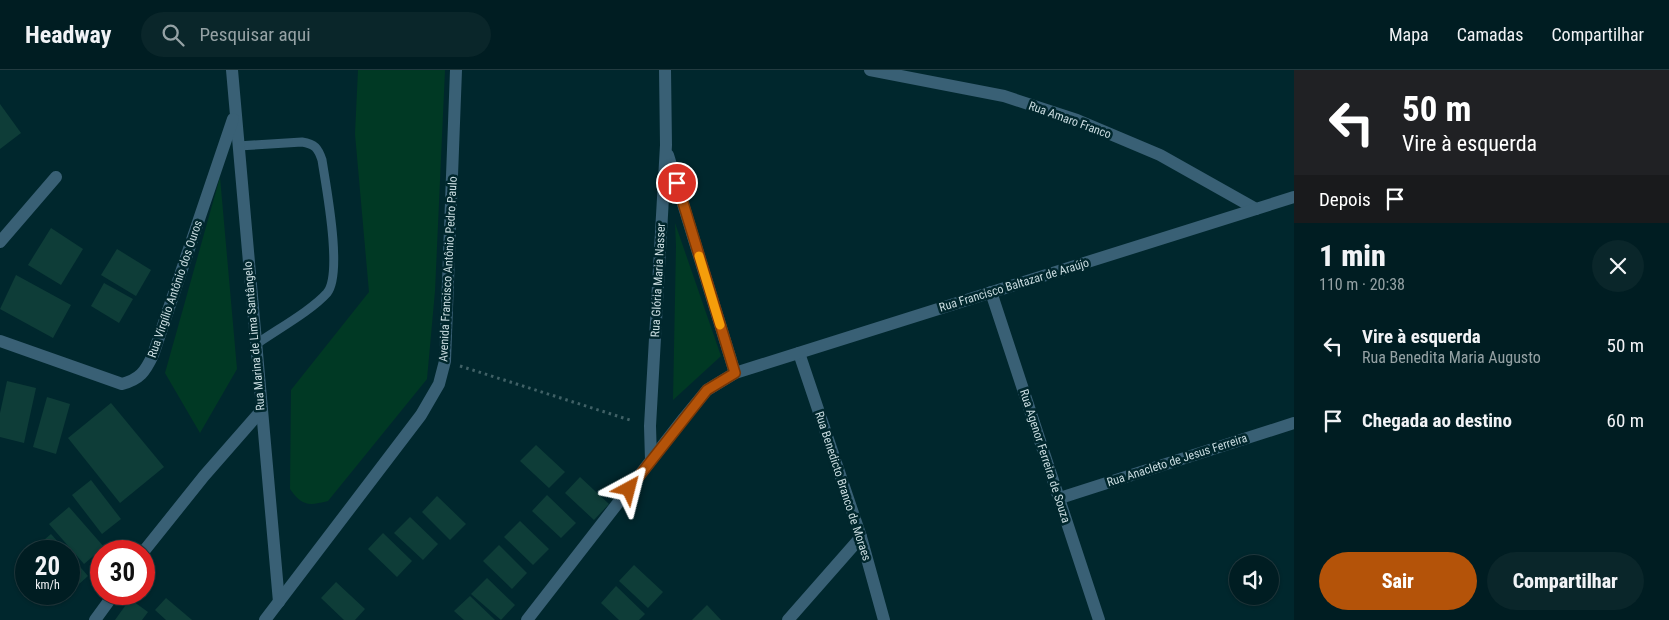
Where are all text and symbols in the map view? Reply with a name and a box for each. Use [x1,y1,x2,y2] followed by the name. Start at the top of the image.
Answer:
[141,12,491,57] search box
[25,21,111,49] text: Headway
[159,21,187,49] icon: search
[199,23,311,46] text: Pesquisar aqui
[1389,24,1429,45] text: Mapa
[1457,24,1523,45] text: Camadas
[1551,24,1644,45] text: Compartilhar
[1402,89,1471,130] text: 50 m
[1319,90,1384,155] icon: left
[1027,99,1113,141] street label: Rua Amaro Franco
[1402,131,1537,156] text: Vire à esquerda
[656,162,698,204] pin
[663,169,691,197] icon: arrive
[436,176,460,362] street label: Avenida Francisco Antônio Pedro Paulo
[1381,185,1409,213] icon: arrive
[1319,188,1371,211] text: Depois
[145,218,205,360] street label: Rua Virgílio Antônio dos Ouros
[648,222,668,338] street label: Rua Glória Maria Nasser
[1319,238,1386,273] text: 1 min
[1592,240,1644,292] button: close
[937,255,1091,315] street label: Rua Francisco Baltazar de Araújo
[241,261,267,411] street label: Rua Marina de Lima Santângelo
[1319,275,1405,294] text: 110 m · 20:38
[1362,325,1481,348] text: Vire à esquerda
[1319,332,1347,360] icon: left
[1607,334,1644,357] text: 50 m
[1362,348,1541,367] text: Rua Benedita Maria Augusto
[1017,387,1073,525] street label: Rua Agenor Ferreira de Souza
[1319,407,1347,435] icon: arrive
[1362,409,1512,432] text: Chegada ao destino
[1607,409,1644,432] text: 60 m
[812,410,874,562] street label: Rua Benedicto Branco de Moraes
[1105,431,1249,489] street label: Rua Anacleto de Jesus Ferreira
[602,462,654,514] position arrow
[90,540,155,605] speed limit sign: 30
[35,552,60,581] text: 20
[1319,552,1477,610] button: Sair
[1487,552,1644,610] button: Compartilhar
[1229,555,1279,605] map controls
[1229,555,1279,605] button: sound
[35,578,60,592] text: km/h

